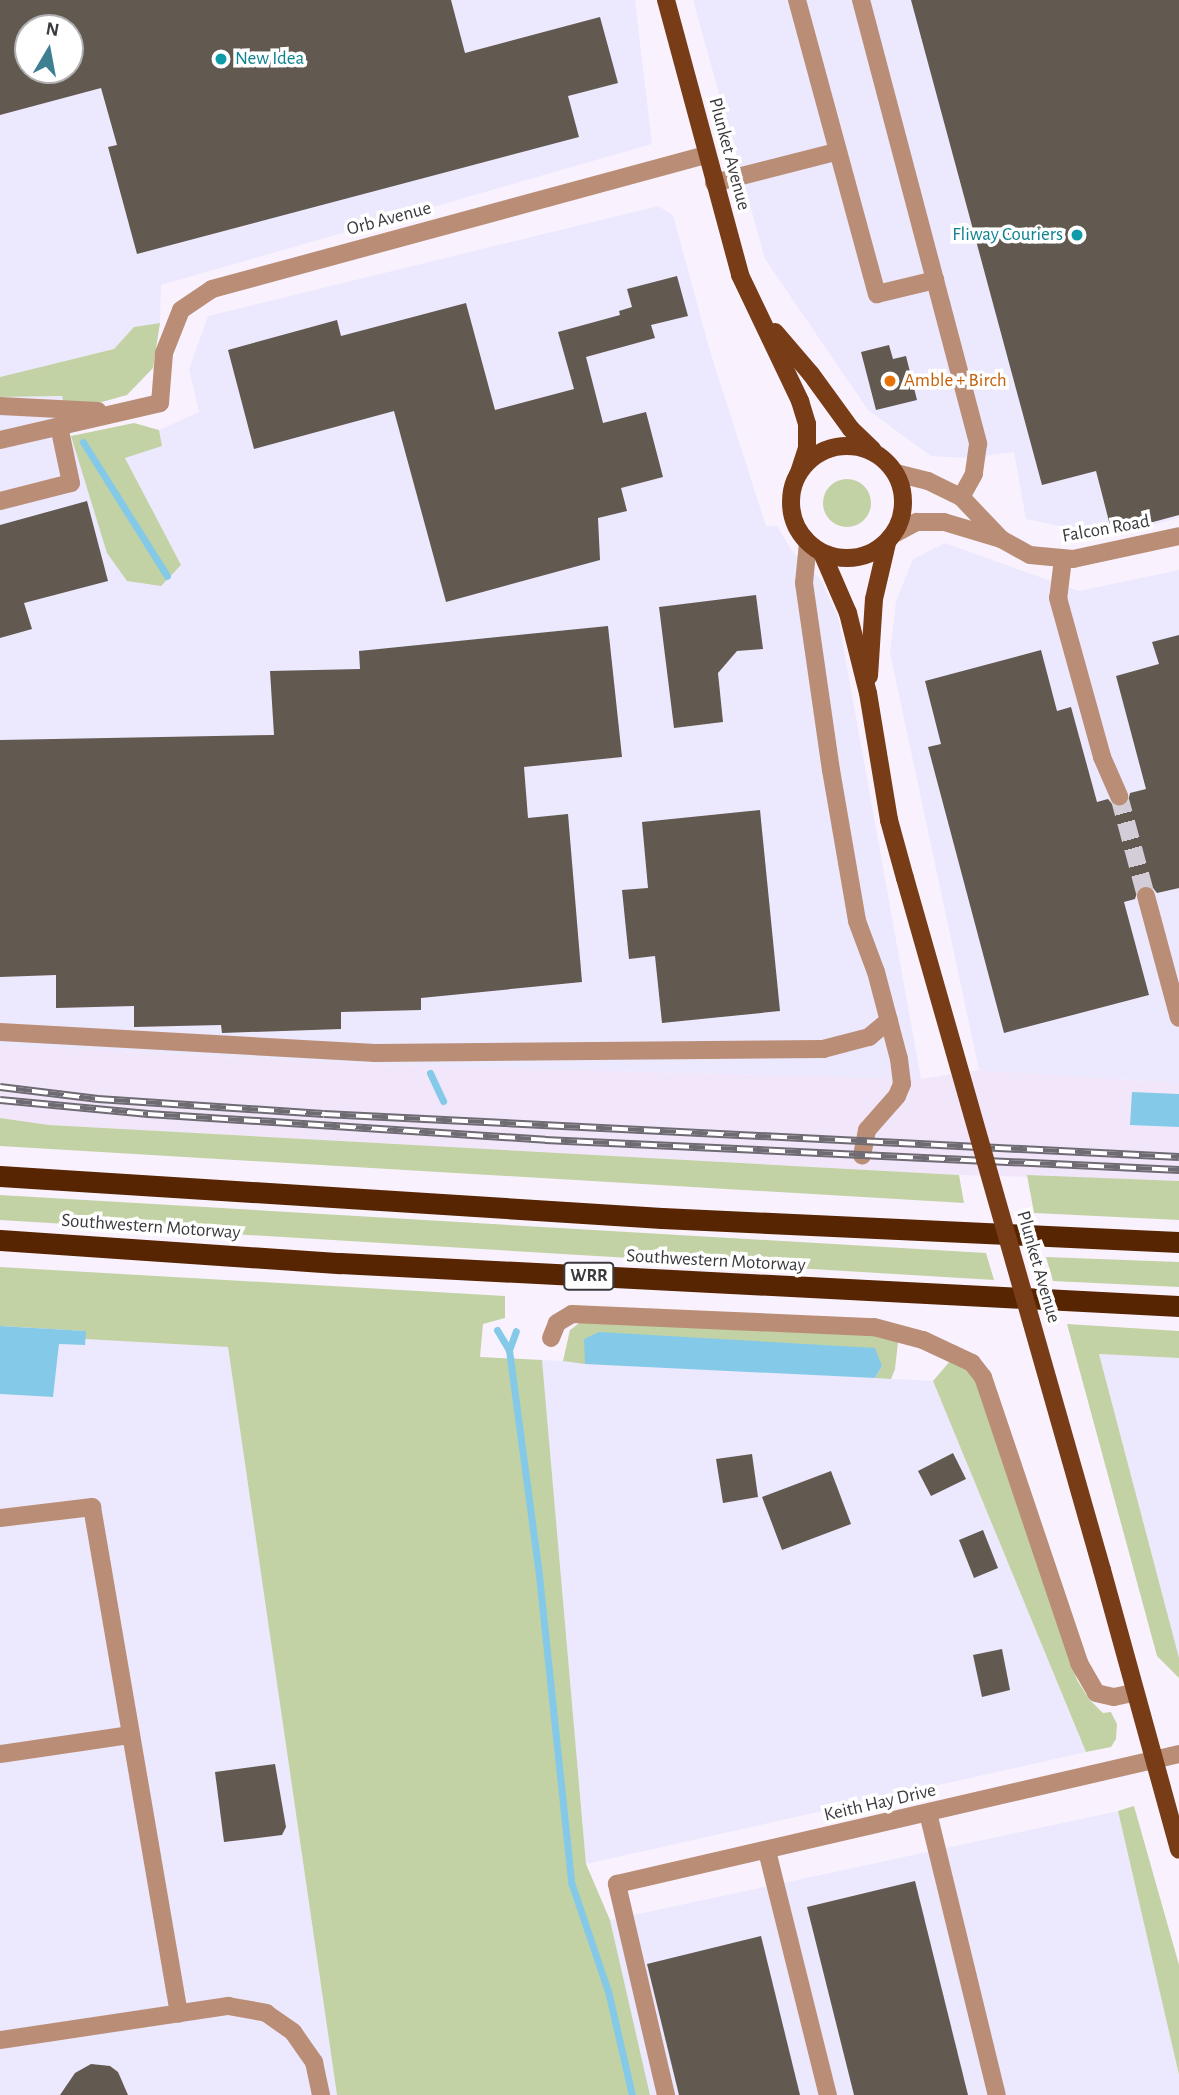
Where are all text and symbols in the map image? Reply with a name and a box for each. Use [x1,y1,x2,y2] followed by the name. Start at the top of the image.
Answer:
[14,14,84,84] north arrow
[44,19,61,40] text: N
[235,48,304,70] place label: New Idea
[213,51,229,67] marker: New Idea
[703,95,755,213] street label: Plunket Avenue
[344,197,434,241] street label: Orb Avenue
[952,224,1063,246] place label: Fliway Couriers
[1069,227,1085,243] marker: Fliway Couriers
[904,370,1007,392] place label: Amble + Birch
[882,373,898,389] marker: Amble + Birch
[1061,510,1151,548] street label: Falcon Road
[1011,1208,1065,1326] street label: Plunket Avenue
[61,1209,241,1245] street label: Southwestern Motorway
[626,1245,806,1277] street label: Southwestern Motorway
[563,1261,615,1290] road number: WRR
[822,1779,938,1827] street label: Keith Hay Drive

